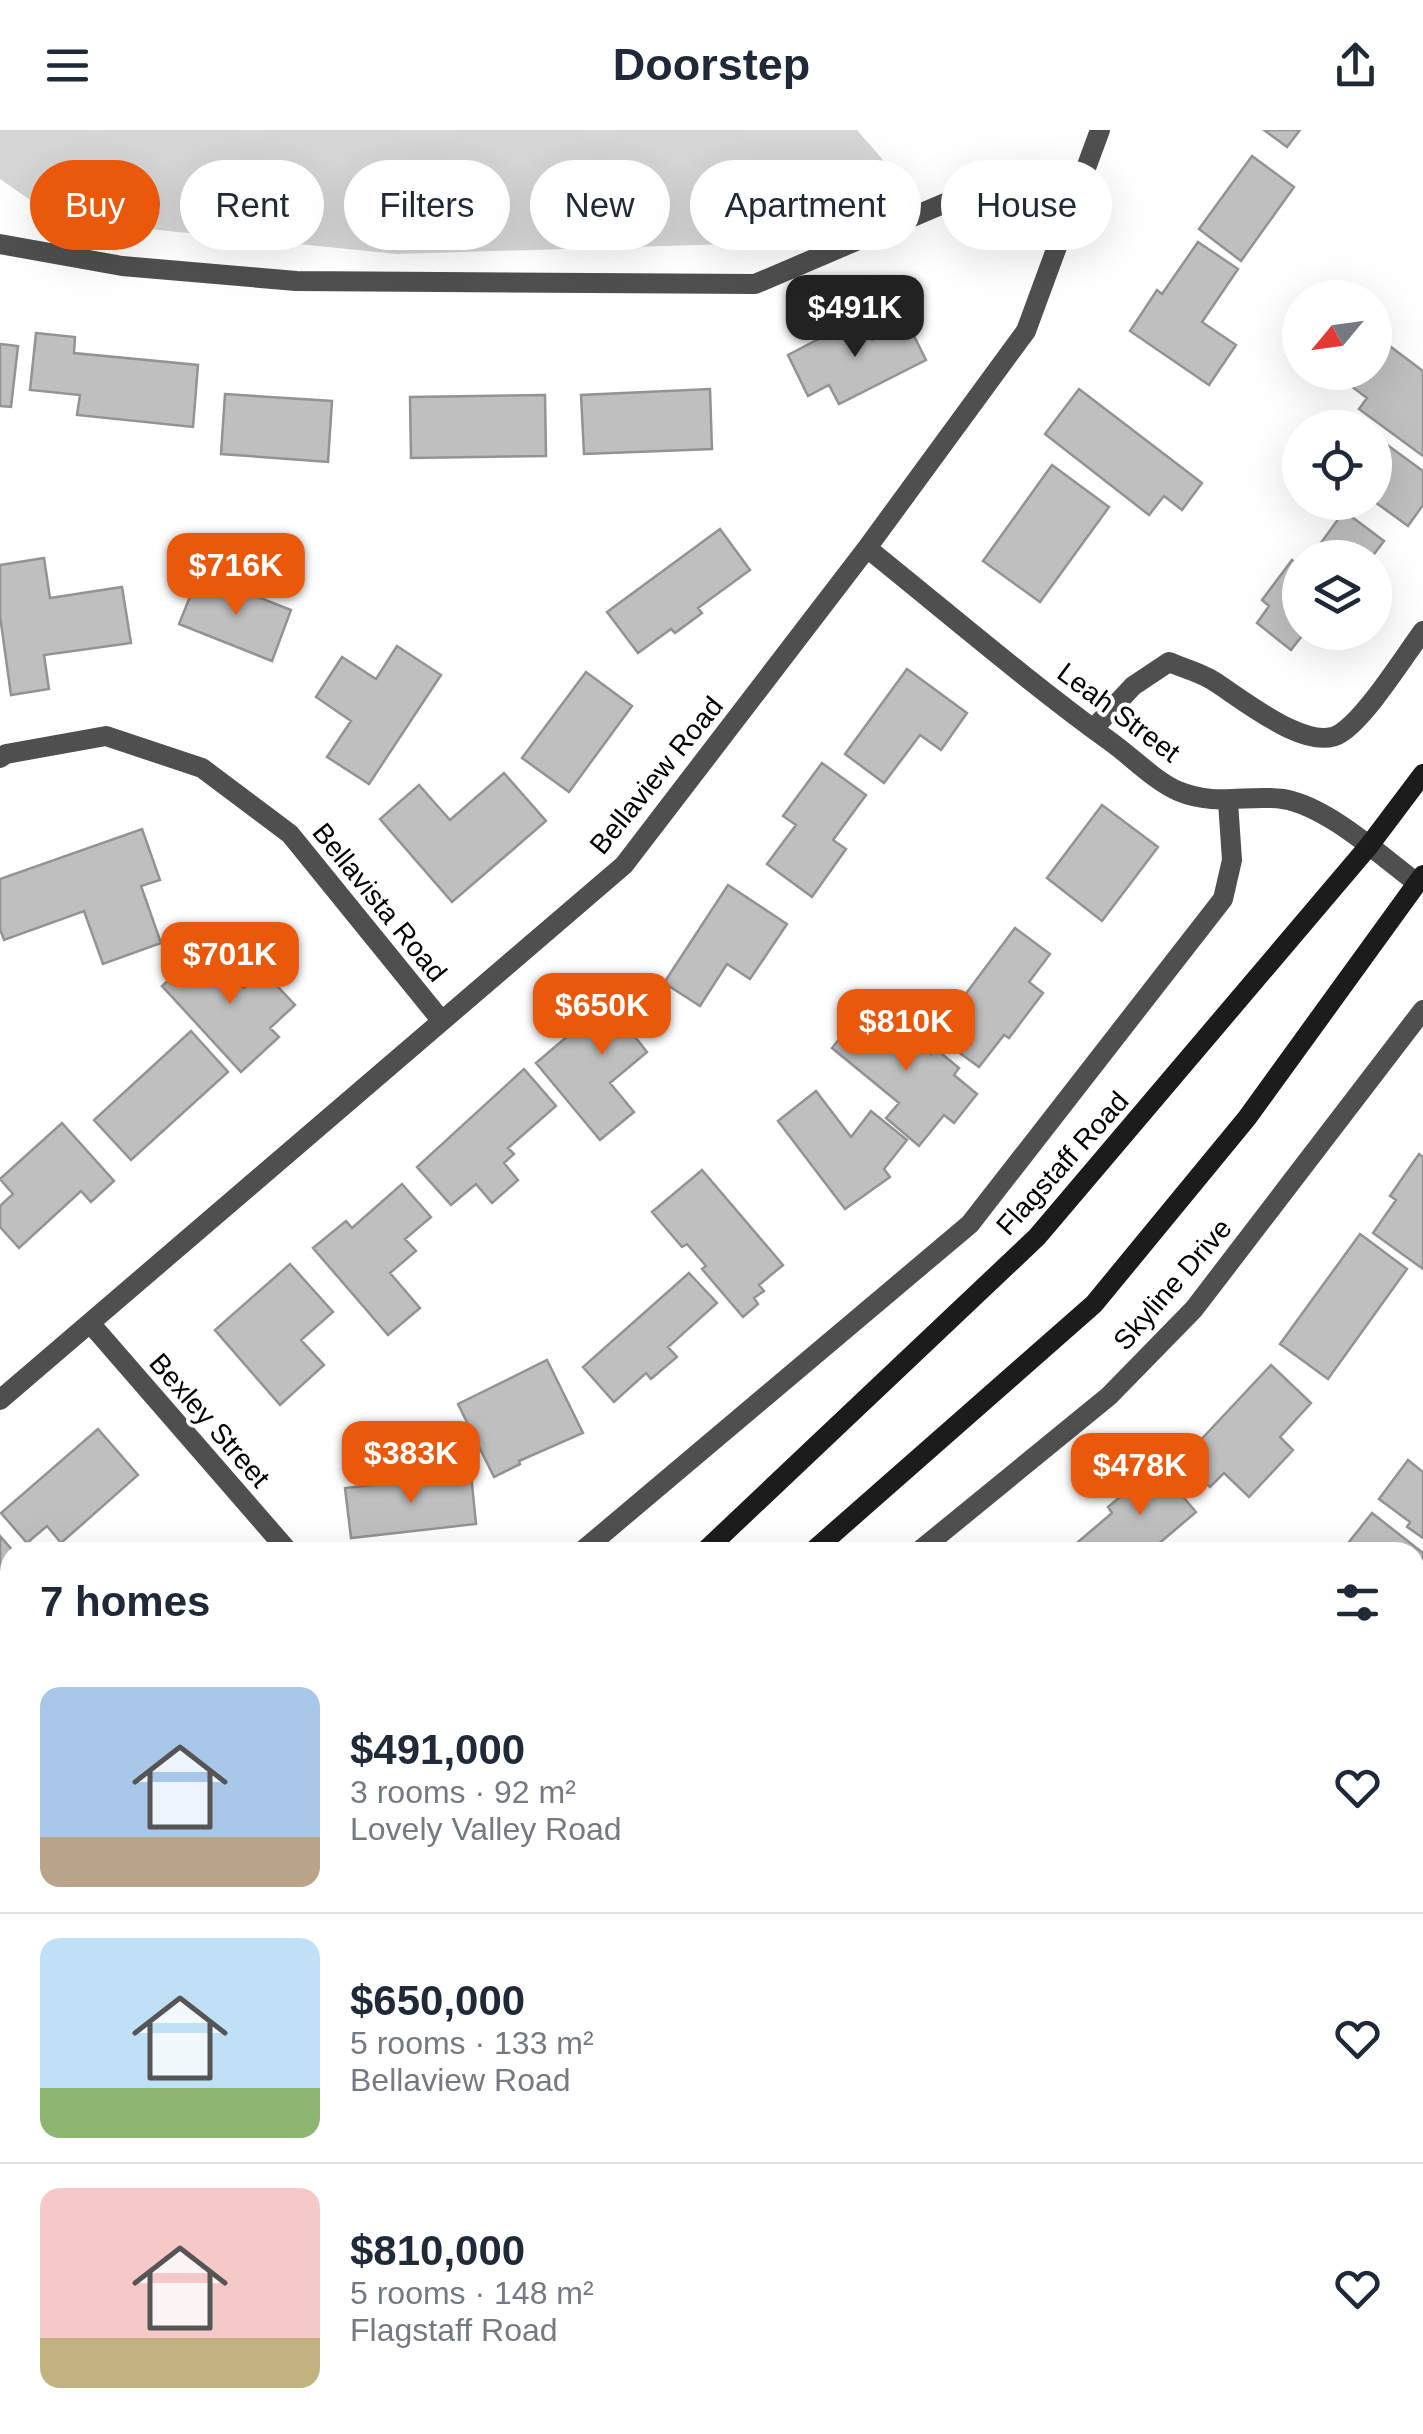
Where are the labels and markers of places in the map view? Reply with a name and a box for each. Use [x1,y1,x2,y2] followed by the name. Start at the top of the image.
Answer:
[785,275,925,360] pin: $491K
[166,533,306,618] pin: $716K
[160,922,300,1007] pin: $701K
[532,973,672,1058] pin: $650K
[836,989,976,1074] pin: $810K
[341,1421,481,1506] pin: $383K
[1070,1433,1210,1518] pin: $478K

